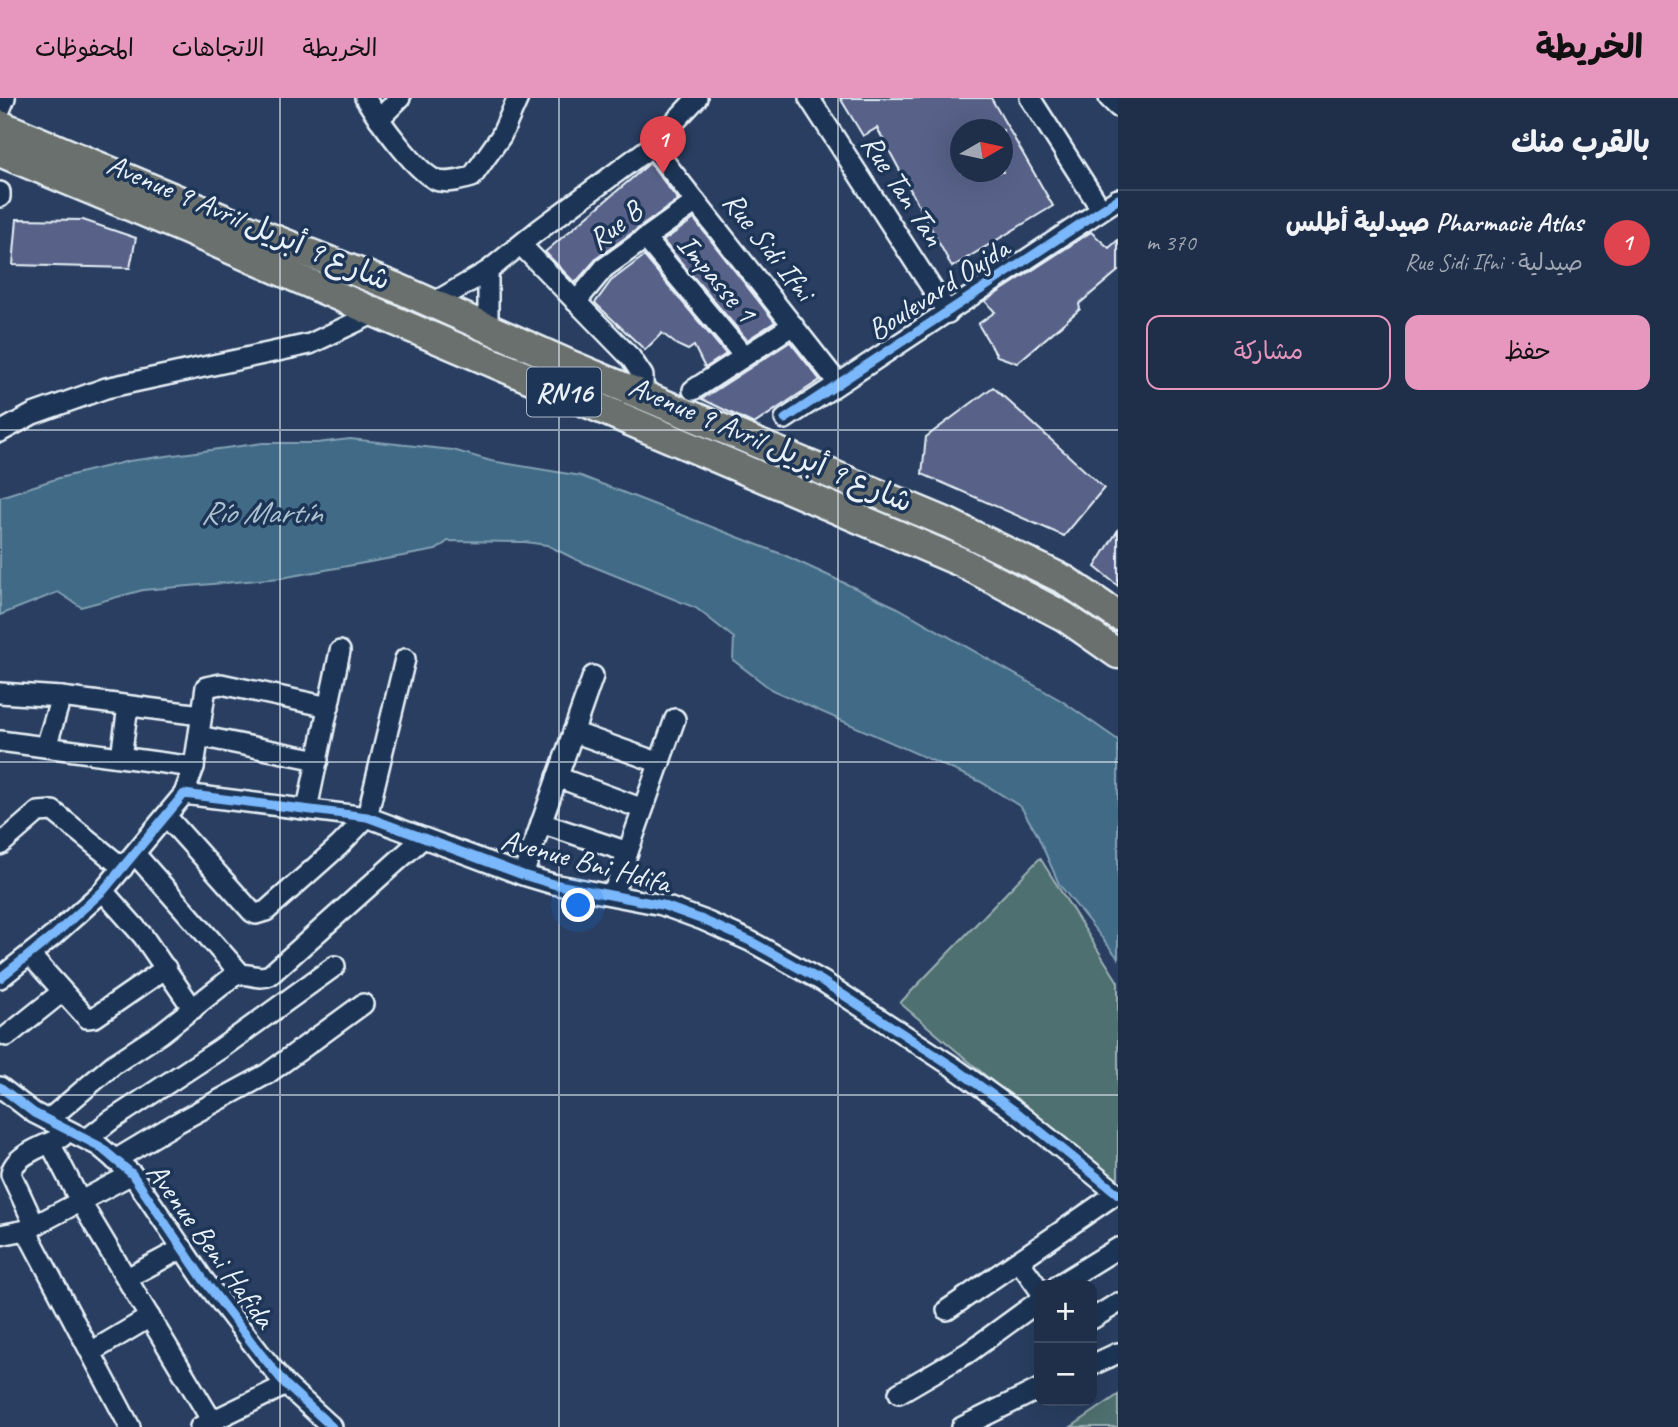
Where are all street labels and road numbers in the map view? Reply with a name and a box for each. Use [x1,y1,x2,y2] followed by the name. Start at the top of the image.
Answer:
[853,127,953,253] street label: Rue Tan Tan
[101,145,397,301] street label: Avenue 9 Avril شارع 9 أبريل
[715,184,825,311] street label: Rue Sidi Ifni
[580,190,652,258] street label: Rue B
[669,226,766,331] street label: Impasse 1
[860,228,1018,349] street label: Boulevard Oujda
[623,367,919,523] street label: Avenue 9 Avril شارع 9 أبريل
[527,368,601,416] road number: RN16
[497,820,677,903] street label: Avenue Bni Hdifa
[138,1155,285,1337] street label: Avenue Beni Hafida

